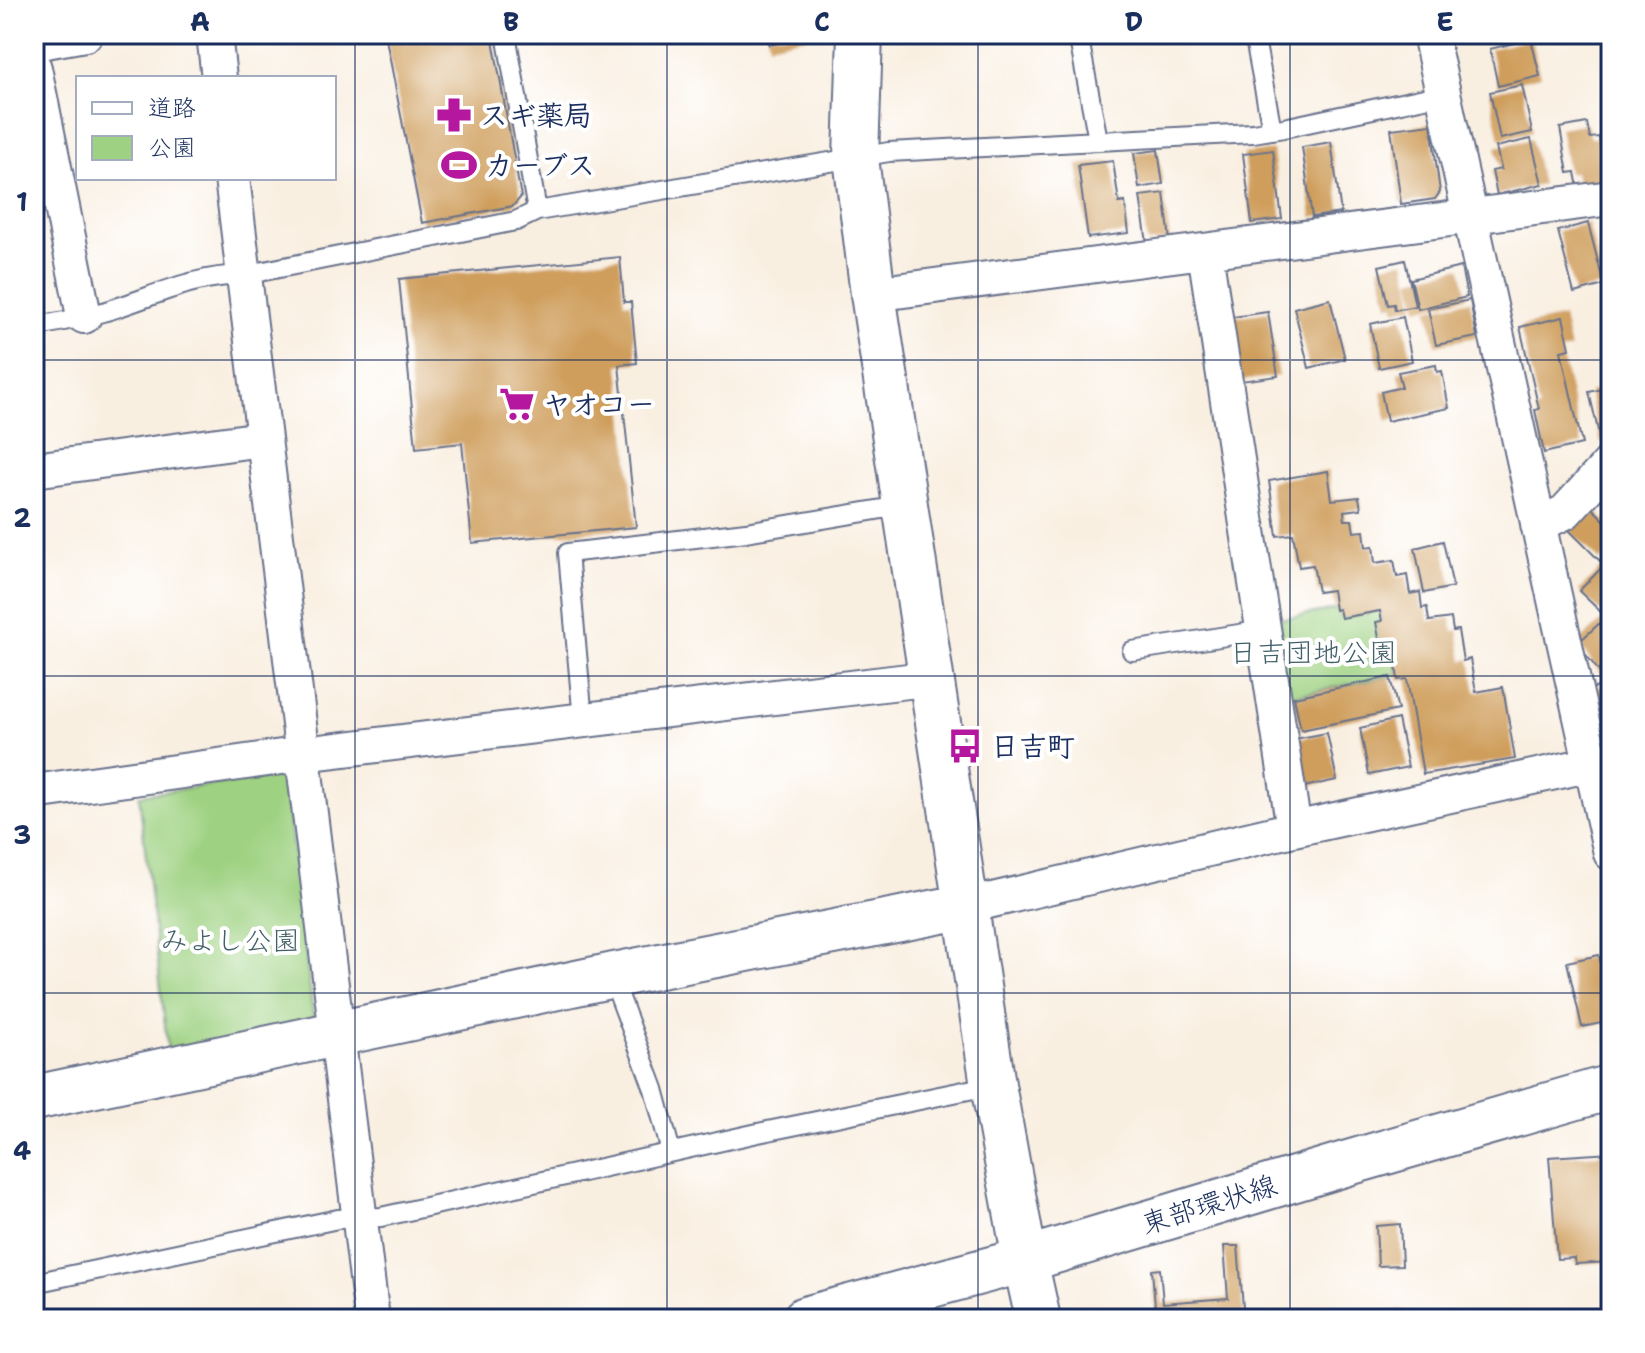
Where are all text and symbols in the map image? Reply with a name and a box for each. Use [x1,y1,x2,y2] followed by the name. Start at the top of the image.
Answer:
[190,4,210,39] text: A
[503,4,519,39] text: B
[814,4,830,39] text: C
[1125,4,1143,39] text: D
[1436,4,1454,39] text: E
[76,76,336,180] legend
[148,92,196,124] text: 道路
[435,96,473,134] pharmacy icon: スギ薬局
[480,96,592,134] place label: スギ薬局
[148,132,196,164] text: 公園
[440,146,478,184] sports icon: カーブス
[485,146,595,184] place label: カーブス
[16,184,28,219] text: 1
[498,385,536,423] supermarket icon: ヤオコー
[543,385,655,423] place label: ヤオコー
[13,500,31,535] text: 2
[1229,633,1397,671] park label: 日吉団地公園
[946,727,984,765] bus stop icon: 日吉町
[991,727,1075,765] place label: 日吉町
[13,817,31,852] text: 3
[160,921,300,959] park label: みよし公園
[13,1133,31,1168] text: 4
[1136,1165,1282,1243] street label: 東部環状線

